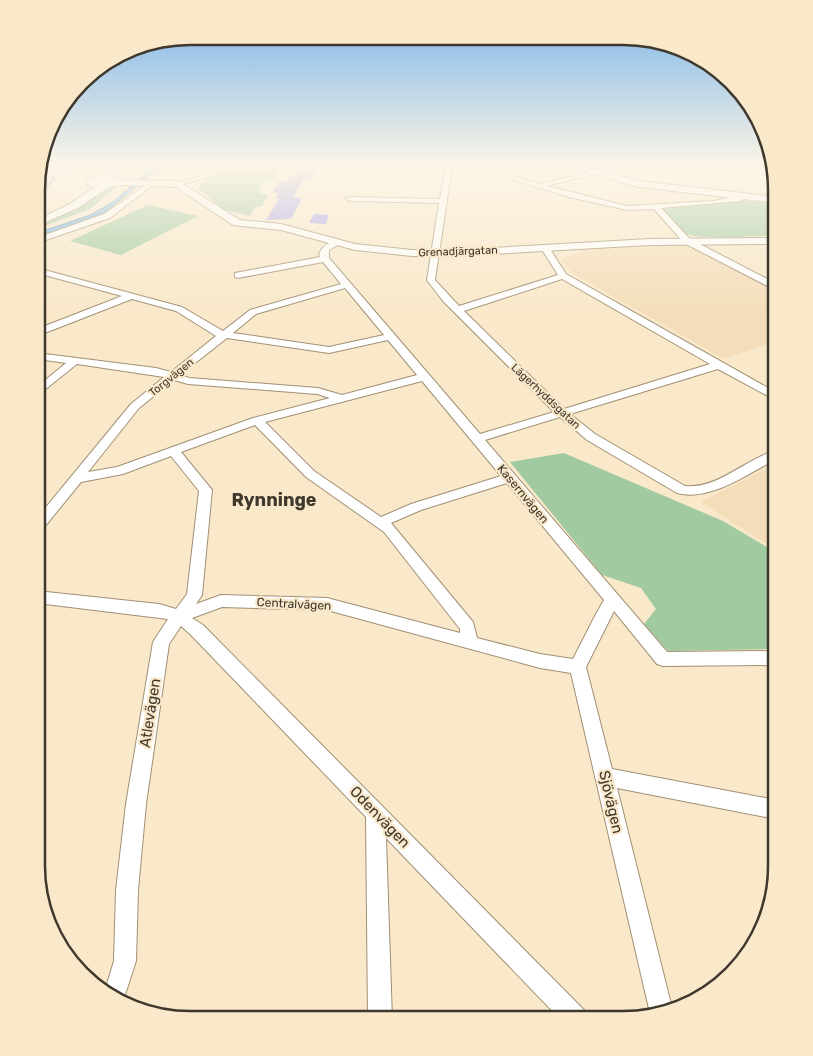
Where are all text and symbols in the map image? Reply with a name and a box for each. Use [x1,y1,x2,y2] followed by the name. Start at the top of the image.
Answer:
[418,244,498,259] street label: Grenadjärgatan
[146,355,196,399] street label: Torgvägen
[508,361,583,432] street label: Lägerhyddsgatan
[494,462,552,526] street label: Kasernvägen
[231,489,317,511] district label: Rynninge
[256,595,332,613] street label: Centralvägen
[136,677,164,749] street label: Atlevägen
[595,769,627,835] street label: Sjövägen
[346,782,414,852] street label: Odenvägen

